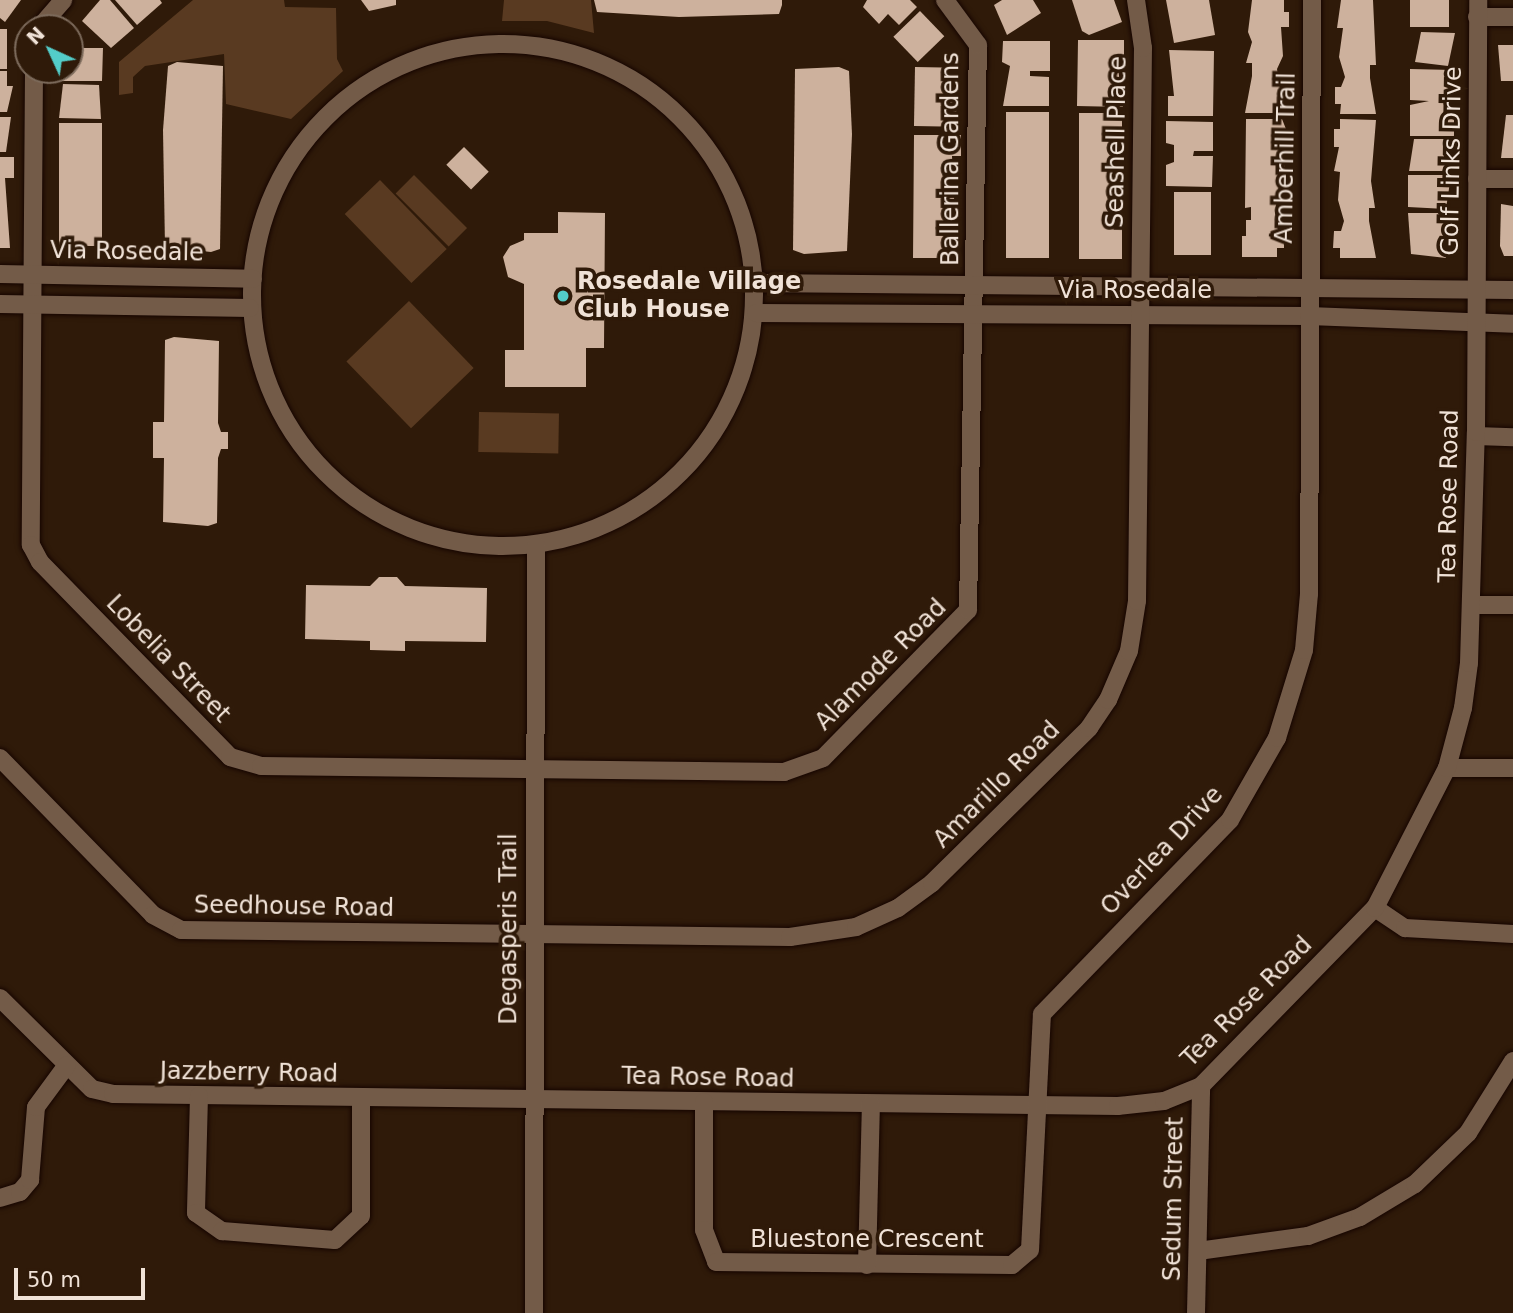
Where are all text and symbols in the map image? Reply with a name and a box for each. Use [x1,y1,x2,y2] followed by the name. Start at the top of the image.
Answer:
[14,14,84,84] north arrow
[22,22,49,49] text: N
[937,52,965,266] street label: Ballerina Gardens
[1101,56,1133,228] street label: Seashell Place
[1436,66,1468,256] street label: Golf Links Drive
[1270,72,1302,244] street label: Amberhill Trail
[50,236,204,268] street label: Via Rosedale
[577,268,801,324] place label: Rosedale Village Club House
[1058,277,1212,305] street label: Via Rosedale
[555,288,571,304] marker: Rosedale Village Club House
[1433,409,1465,583] street label: Tea Rose Road
[100,589,236,729] street label: Lobelia Street
[809,593,953,737] street label: Alamode Road
[928,716,1066,854] street label: Amarillo Road
[1095,781,1229,921] street label: Overlea Drive
[495,833,523,1025] street label: Degasperis Trail
[194,891,394,923] street label: Seedhouse Road
[1176,931,1318,1073] street label: Tea Rose Road
[160,1057,338,1089] street label: Jazzberry Road
[621,1062,795,1094] street label: Tea Rose Road
[1158,1117,1190,1281] street label: Sedum Street
[750,1226,984,1254] street label: Bluestone Crescent
[18,1254,149,1298] scale bar
[27,1268,81,1292] text: 50 m

